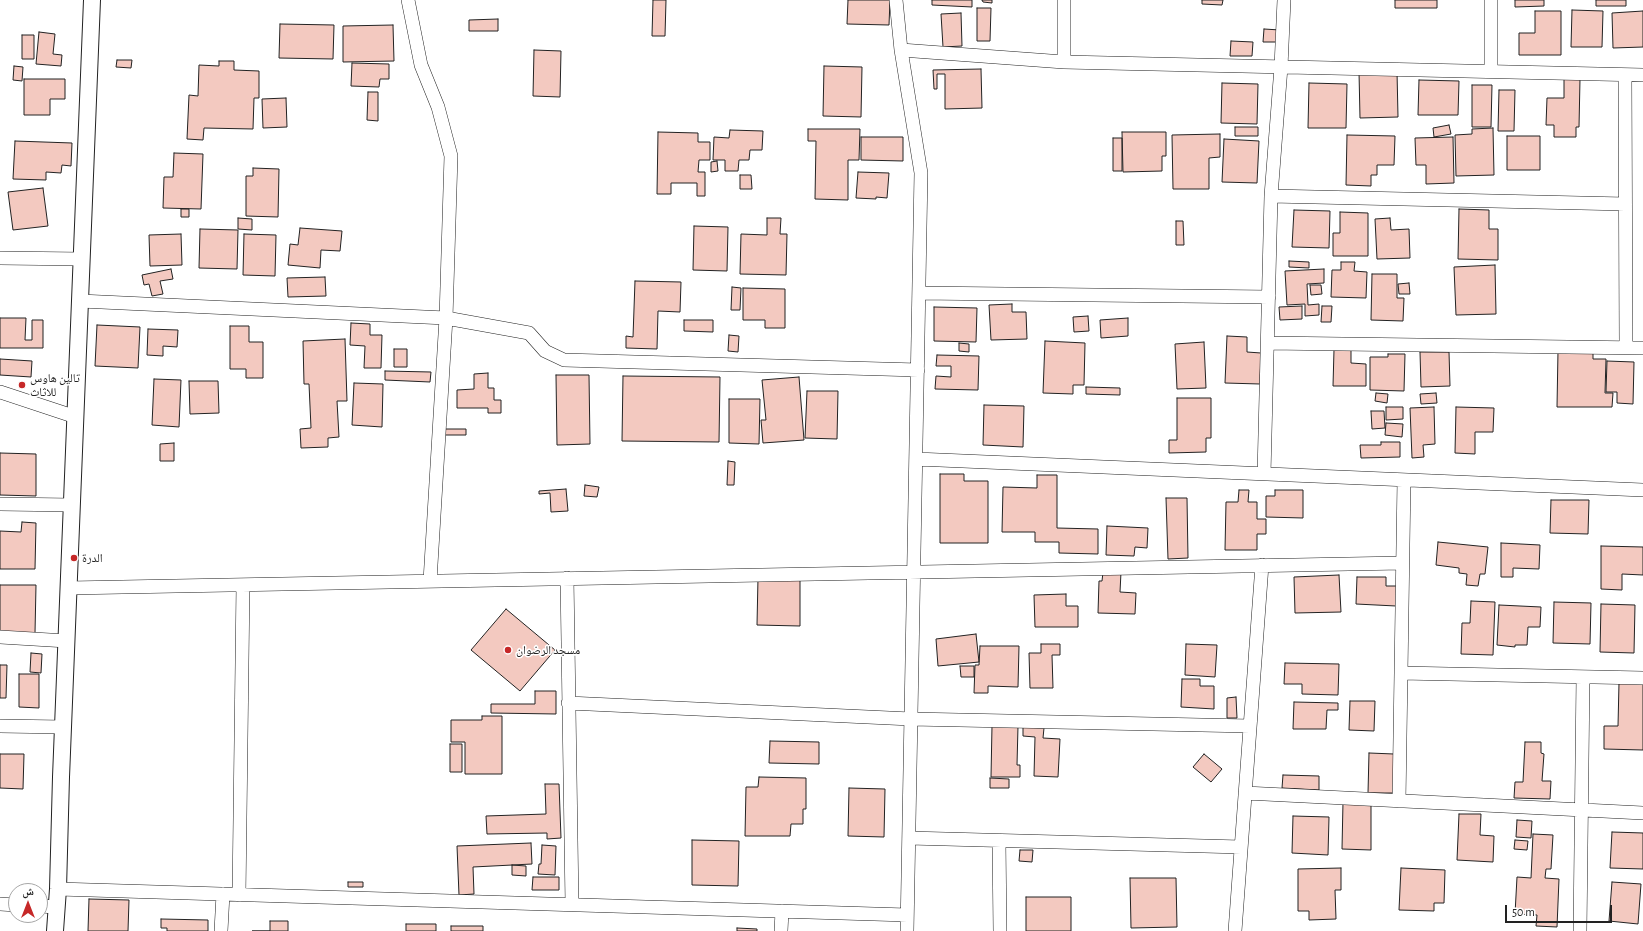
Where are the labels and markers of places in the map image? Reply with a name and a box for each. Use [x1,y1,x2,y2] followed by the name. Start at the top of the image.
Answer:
[30,371,80,399] place label: تالين هاوس للاثاث
[17,380,27,390] marker: تالين هاوس للاثاث
[82,551,103,565] place label: الدرة
[69,553,79,563] marker: الدرة
[516,643,580,657] place label: مسجد الرضوان
[503,645,513,655] marker: مسجد الرضوان

